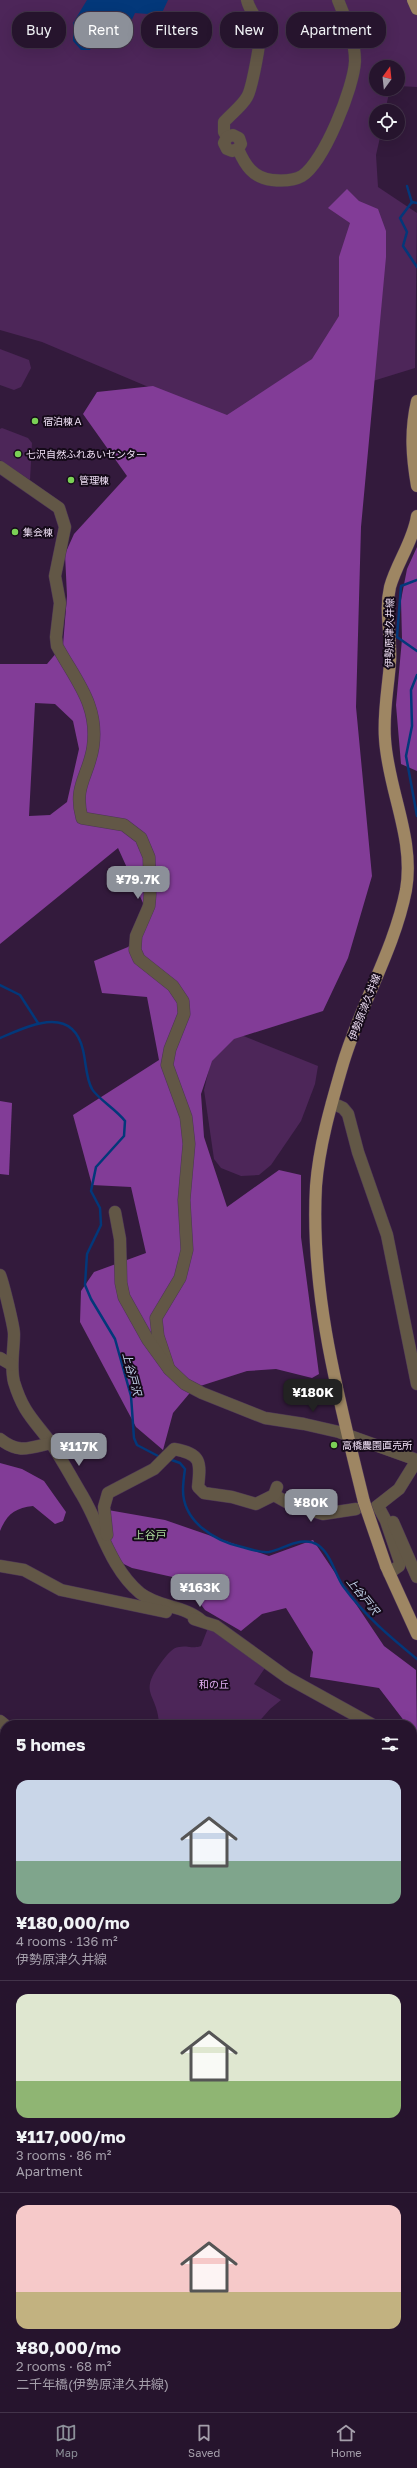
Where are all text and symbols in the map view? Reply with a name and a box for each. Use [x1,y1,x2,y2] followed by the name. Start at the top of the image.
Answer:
[12,12,66,48] chip: Buy
[74,12,133,48] chip: Rent
[141,12,212,48] chip: Filters
[220,12,278,48] chip: New
[286,12,386,48] chip: Apartment
[369,60,405,96] north arrow
[369,60,405,140] map controls
[369,104,405,140] button: locate
[43,415,83,427] place label: 宿泊棟Ａ
[30,416,40,426] marker: 宿泊棟Ａ
[26,448,146,460] place label: 七沢自然ふれあいセンター
[13,449,23,459] marker: 七沢自然ふれあいセンター
[79,474,109,486] place label: 管理棟
[66,475,76,485] marker: 管理棟
[23,526,53,538] place label: 集会棟
[10,527,20,537] marker: 集会棟
[382,598,396,668] street label: 伊勢原津久井線
[105,866,171,900] pin: ¥79.7K
[116,871,160,887] text: ¥79.7K
[346,972,382,1042] street label: 伊勢原津久井線
[121,1351,145,1399] water label: 上谷戸沢
[285,1379,341,1413] pin: ¥180K
[292,1384,334,1400] text: ¥180K
[51,1433,107,1467] pin: ¥117K
[60,1438,98,1454] text: ¥117K
[342,1439,412,1451] place label: 高橋農園直売所
[329,1440,339,1450] marker: 高橋農園直売所
[287,1489,335,1523] pin: ¥80K
[294,1494,328,1510] text: ¥80K
[134,1528,167,1541] district label: 上谷戸
[172,1574,228,1608] pin: ¥163K
[344,1574,384,1618] water label: 上谷戸沢
[180,1579,220,1595] text: ¥163K
[199,1678,229,1690] park label: 和の丘
[379,1733,401,1755] icon: filters
[16,1734,86,1755] text: 5 homes
[173,1806,245,1878] icon: home
[16,1912,130,1933] text: ¥180,000/mo
[16,1933,118,1949] text: 4 rooms · 136 m²
[16,1951,107,1967] text: 伊勢原津久井線
[173,2020,245,2092] icon: home
[16,2126,126,2147] text: ¥117,000/mo
[16,2147,111,2163] text: 3 rooms · 86 m²
[16,2163,83,2179] text: Apartment
[173,2231,245,2303] icon: home
[16,2337,121,2358] text: ¥80,000/mo
[16,2358,111,2374] text: 2 rooms · 68 m²
[16,2376,169,2392] text: 二千年橋(伊勢原津久井線)
[55,2422,78,2459] tab: Map
[188,2422,220,2459] tab: Saved
[331,2422,362,2459] tab: Home

